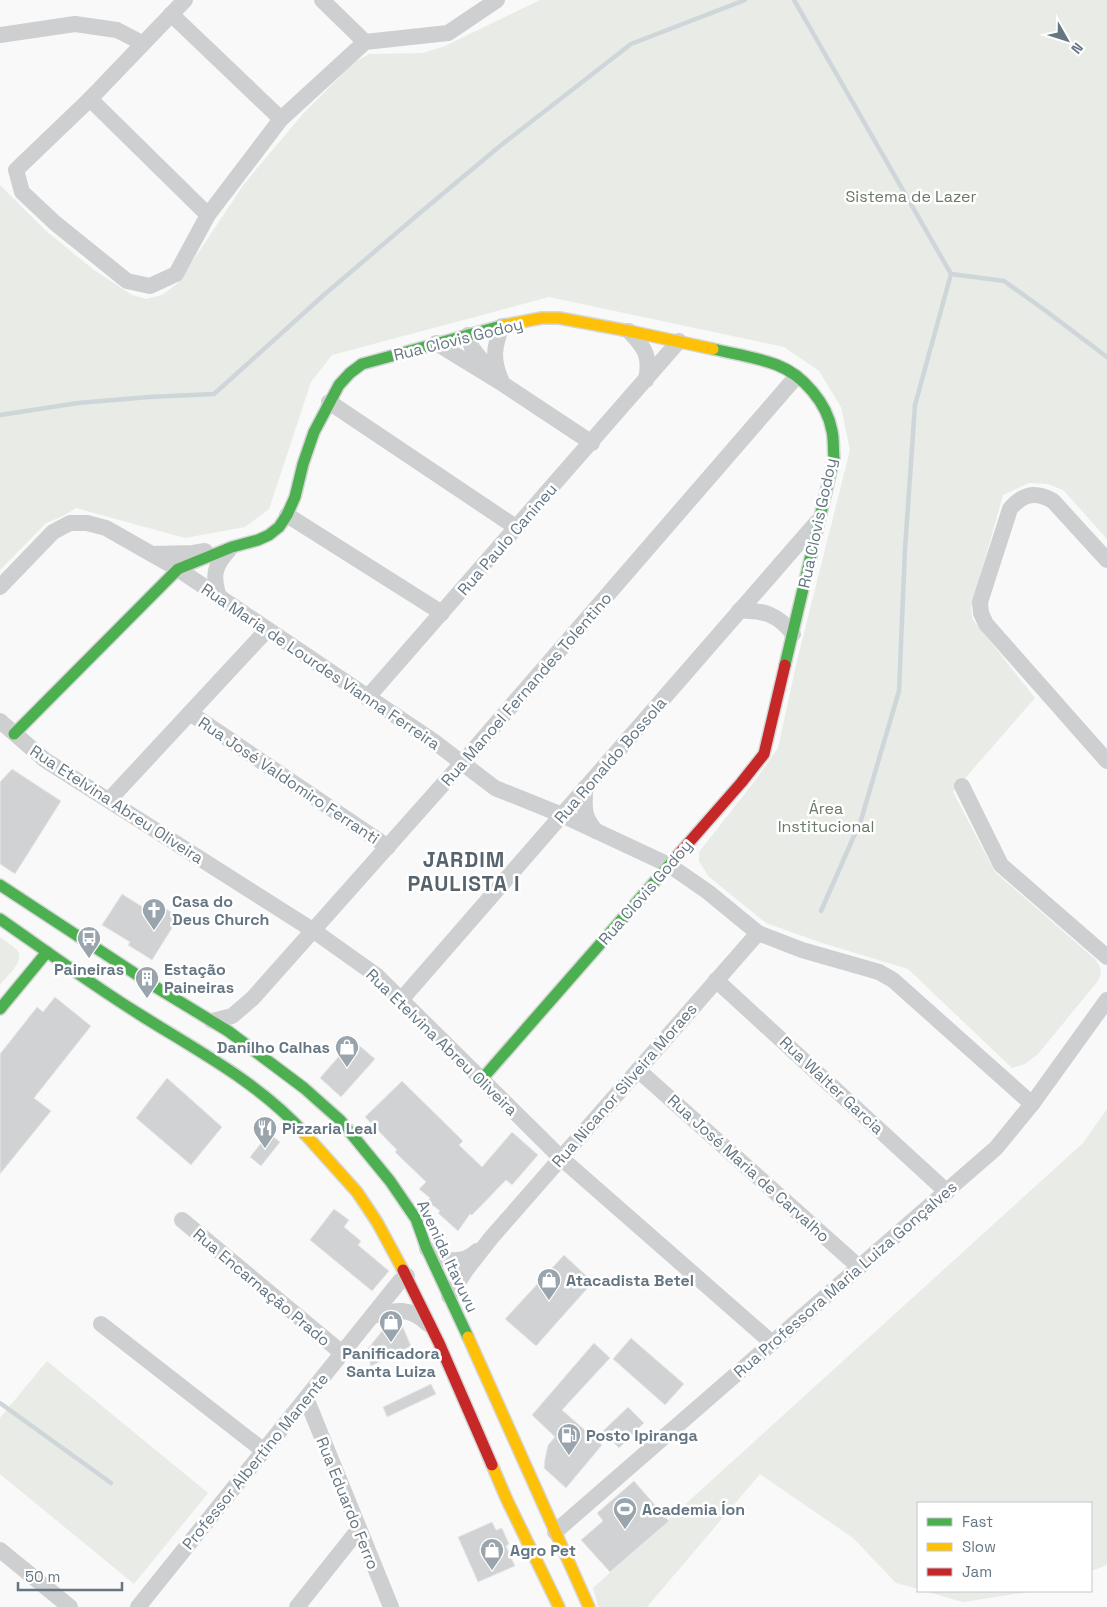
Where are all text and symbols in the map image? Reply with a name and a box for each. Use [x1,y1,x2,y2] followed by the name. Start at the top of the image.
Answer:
[1042,15,1092,65] north arrow
[1067,39,1087,57] text: N
[846,186,976,207] park label: Sistema de Lazer
[391,313,525,366] street label: Rua Clovis Godoy
[793,456,842,590] street label: Rua Clovis Godoy
[453,479,562,600] street label: Rua Paulo Canineu
[197,578,444,754] street label: Rua Maria de Lourdes Vianna Ferreira
[436,588,616,791] street label: Rua Manoel Fernandes Tolentino
[550,693,671,828] street label: Rua Ronaldo Bossola
[194,712,383,849] street label: Rua José Valdomiro Ferranti
[26,740,207,868] street label: Rua Etelvina Abreu Oliveira
[778,798,874,837] park label: Área Institucional
[594,835,697,949] street label: Rua Clovis Godoy
[408,846,520,897] district label: JARDIM PAULISTA I
[172,891,269,930] place label: Casa do Deus Church
[141,897,167,931] church icon: Casa do Deus Church
[76,925,102,959] bus stop icon: Paineiras
[54,959,124,980] place label: Paineiras
[164,959,234,998] place label: Estação Paineiras
[361,964,522,1120] street label: Rua Etelvina Abreu Oliveira
[134,965,160,999] building icon: Estação Paineiras
[547,999,702,1172] street label: Rua Nicanor Silveira Moraes
[775,1032,888,1139] street label: Rua Walter Garcia
[334,1034,360,1068] shop icon: Danilho Calhas
[217,1037,330,1058] place label: Danilho Calhas
[663,1090,834,1247] street label: Rua José Maria de Carvalho
[252,1115,278,1149] restaurant icon: Pizzaria Leal
[282,1118,377,1139] place label: Pizzaria Leal
[729,1176,961,1382] street label: Rua Professora Maria Luiza Gonçalves
[412,1197,483,1316] street label: Avenida Itavuvu
[189,1224,335,1351] street label: Rua Encarnação Prado
[536,1267,562,1301] shop icon: Atacadista Betel
[566,1270,694,1291] place label: Atacadista Betel
[378,1309,404,1343] shop icon: Panificadora Santa Luiza
[342,1343,440,1382] place label: Panificadora Santa Luiza
[178,1369,333,1554] street label: Professor Albertino Manente
[556,1422,582,1456] fuel station icon: Posto Ipiranga
[586,1425,698,1446] place label: Posto Ipiranga
[311,1434,384,1573] street label: Rua Eduardo Ferro
[612,1496,638,1530] sports icon: Academia Íon
[642,1499,745,1520] place label: Academia Íon
[917,1502,1092,1592] legend
[962,1512,993,1531] text: Fast
[479,1537,505,1571] shop icon: Agro Pet
[962,1537,996,1556] text: Slow
[510,1540,576,1561] place label: Agro Pet
[18,1560,121,1592] scale bar
[962,1562,992,1581] text: Jam
[25,1567,60,1586] text: 50 m

